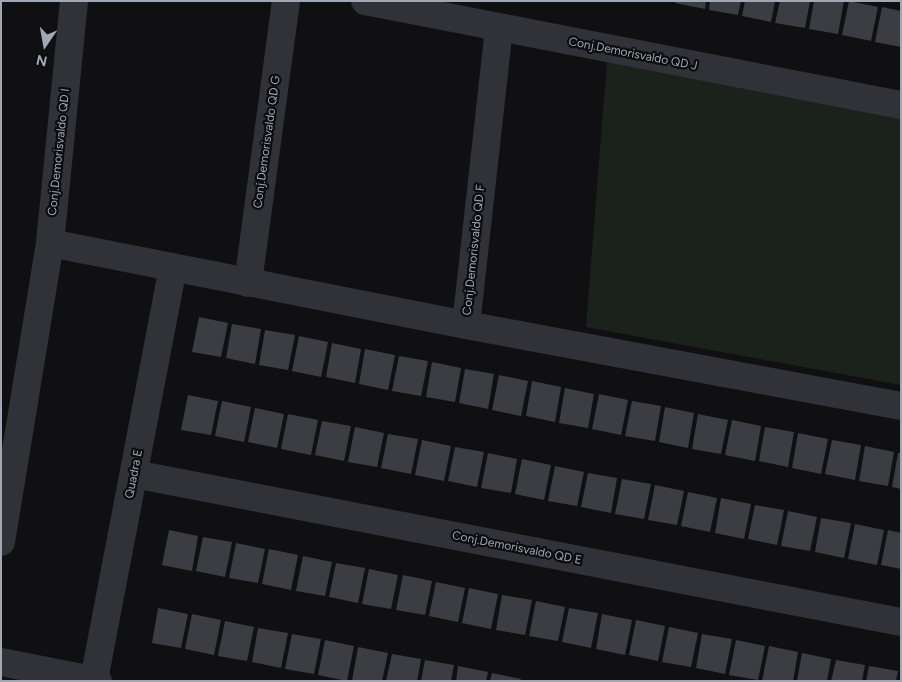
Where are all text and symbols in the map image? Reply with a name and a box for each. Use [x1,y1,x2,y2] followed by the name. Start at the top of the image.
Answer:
[20,20,70,70] north arrow
[567,34,699,74] street label: Conj.Demorisvaldo QD J
[35,51,49,70] text: N
[251,75,283,209] street label: Conj.Demorisvaldo QD G
[45,88,73,216] street label: Conj.Demorisvaldo QD I
[460,184,488,316] street label: Conj.Demorisvaldo QD F
[122,448,146,500] street label: Quadra E
[451,528,583,568] street label: Conj.Demorisvaldo QD E

